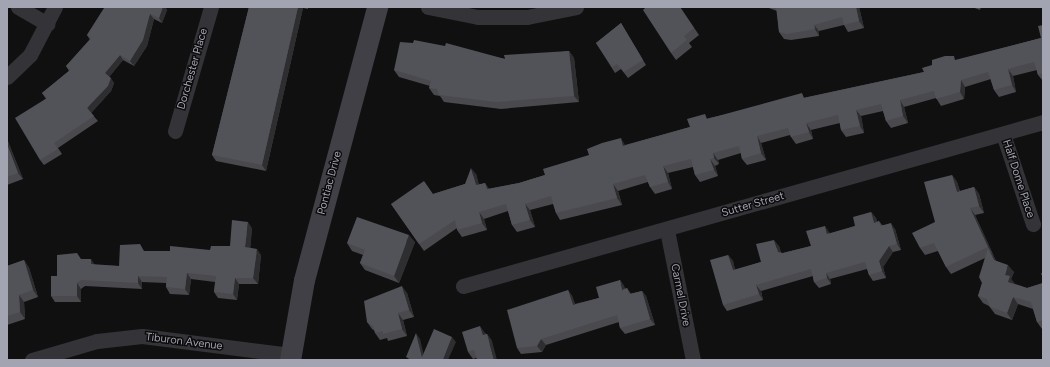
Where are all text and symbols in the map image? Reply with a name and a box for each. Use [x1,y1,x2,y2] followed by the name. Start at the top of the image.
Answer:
[175,27,211,111] street label: Dorchester Place
[999,138,1037,220] street label: Half Dome Place
[315,150,345,216] street label: Pontiac Drive
[720,190,786,220] street label: Sutter Street
[667,263,693,327] street label: Carmel Drive
[145,331,223,353] street label: Tiburon Avenue

